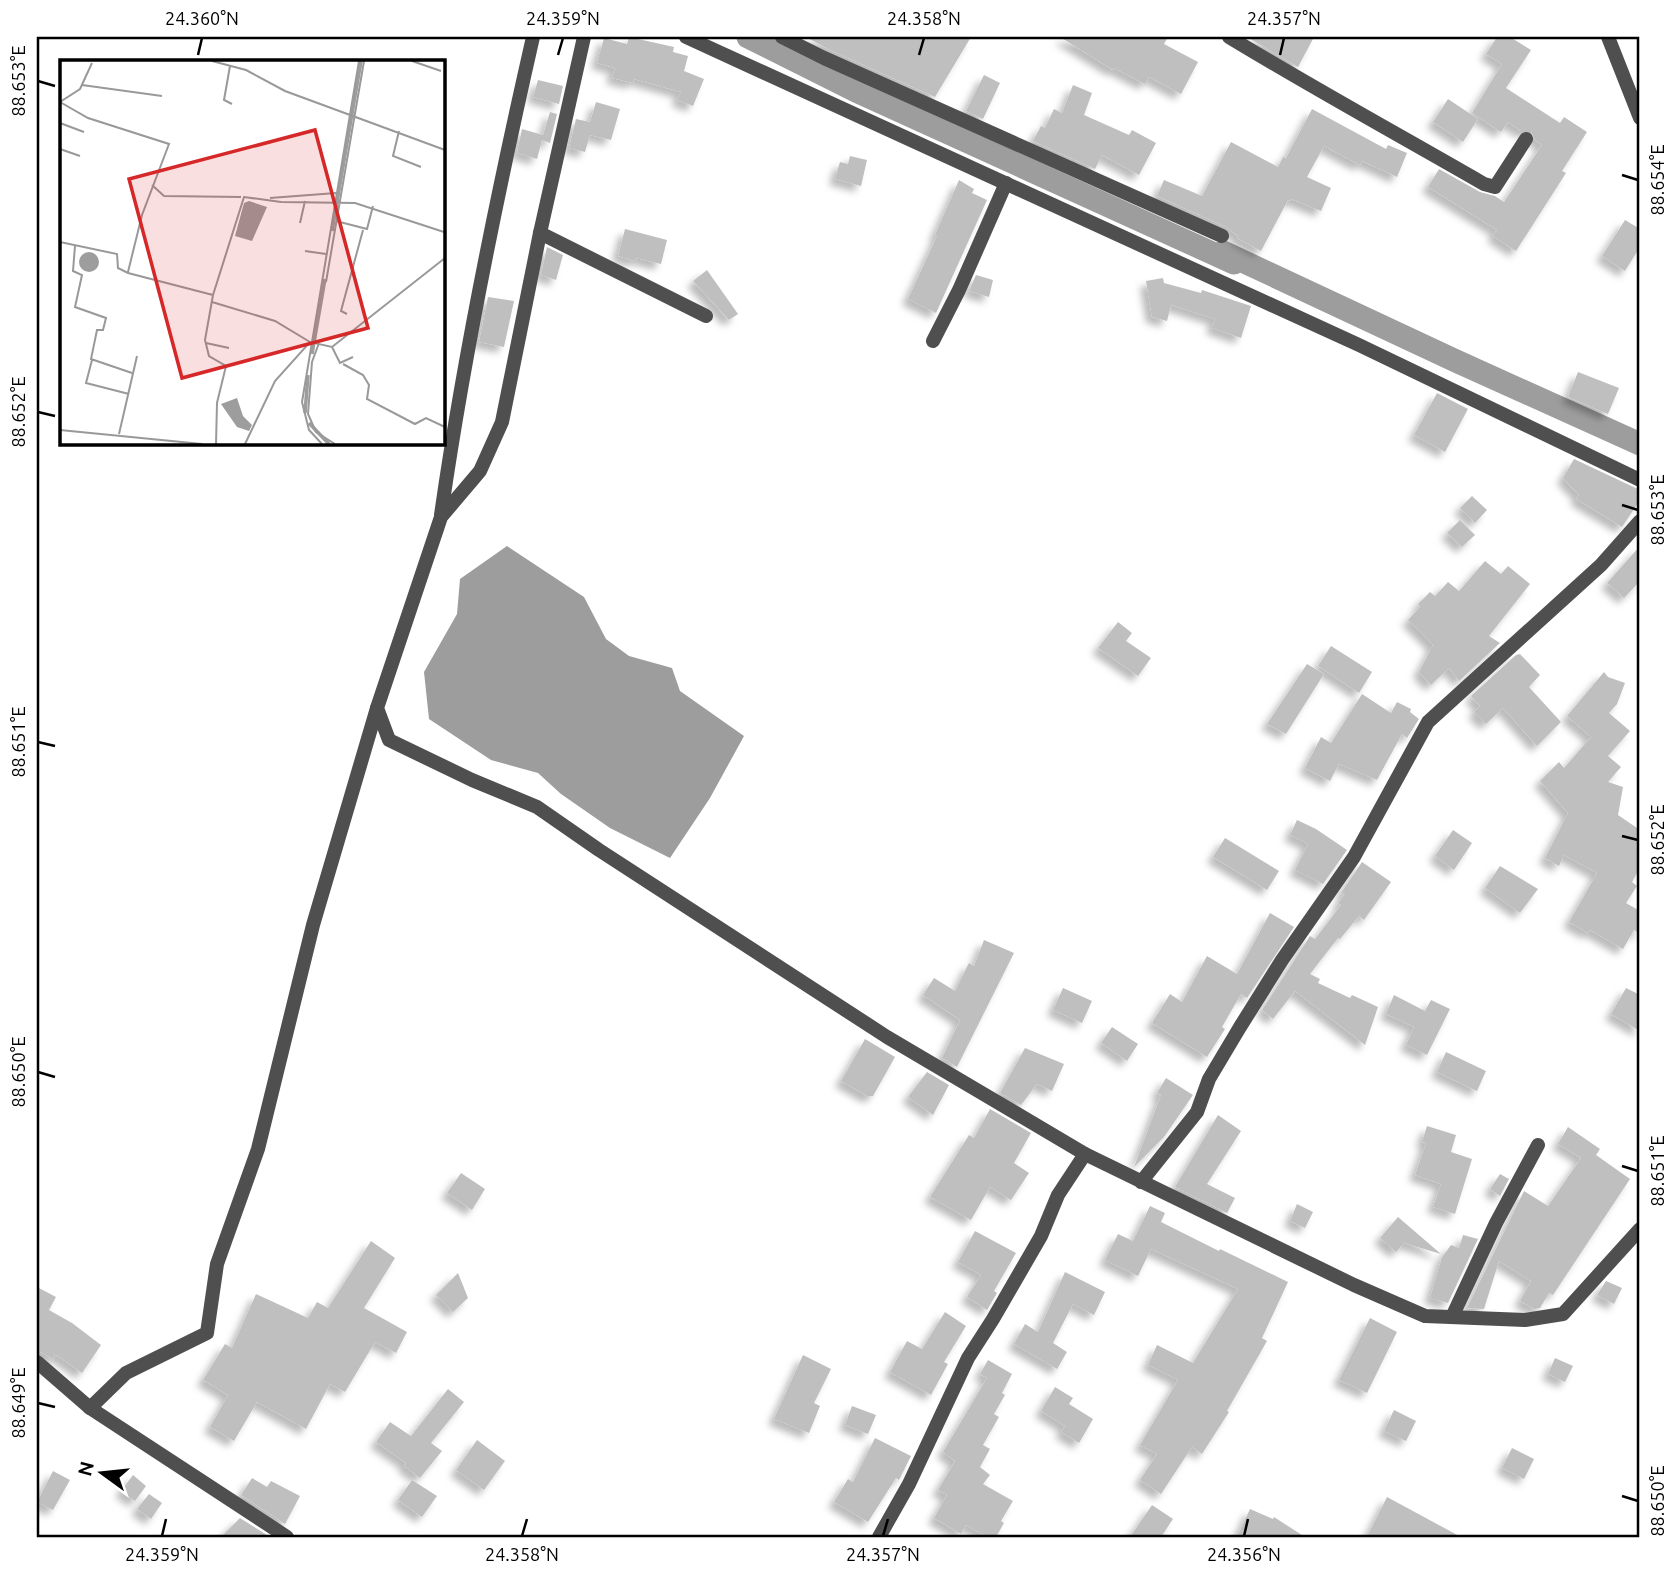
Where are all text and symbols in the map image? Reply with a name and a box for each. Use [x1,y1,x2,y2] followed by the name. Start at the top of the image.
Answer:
[165,8,239,28] text: 24.360°N
[526,8,600,28] text: 24.359°N
[887,8,961,28] text: 24.358°N
[1247,8,1321,28] text: 24.357°N
[8,45,28,117] text: 88.653°E
[60,60,444,444] inset map
[1647,144,1667,216] text: 88.654°E
[8,376,28,448] text: 88.652°E
[1647,474,1667,546] text: 88.653°E
[8,706,28,778] text: 88.651°E
[1647,804,1667,876] text: 88.652°E
[8,1036,28,1108] text: 88.650°E
[1647,1135,1667,1207] text: 88.651°E
[8,1367,28,1439] text: 88.649°E
[66,1438,136,1508] north arrow
[73,1459,98,1478] text: N
[1647,1465,1667,1537] text: 88.650°E
[125,1544,199,1564] text: 24.359°N
[485,1544,559,1564] text: 24.358°N
[846,1544,920,1564] text: 24.357°N
[1207,1544,1281,1564] text: 24.356°N

